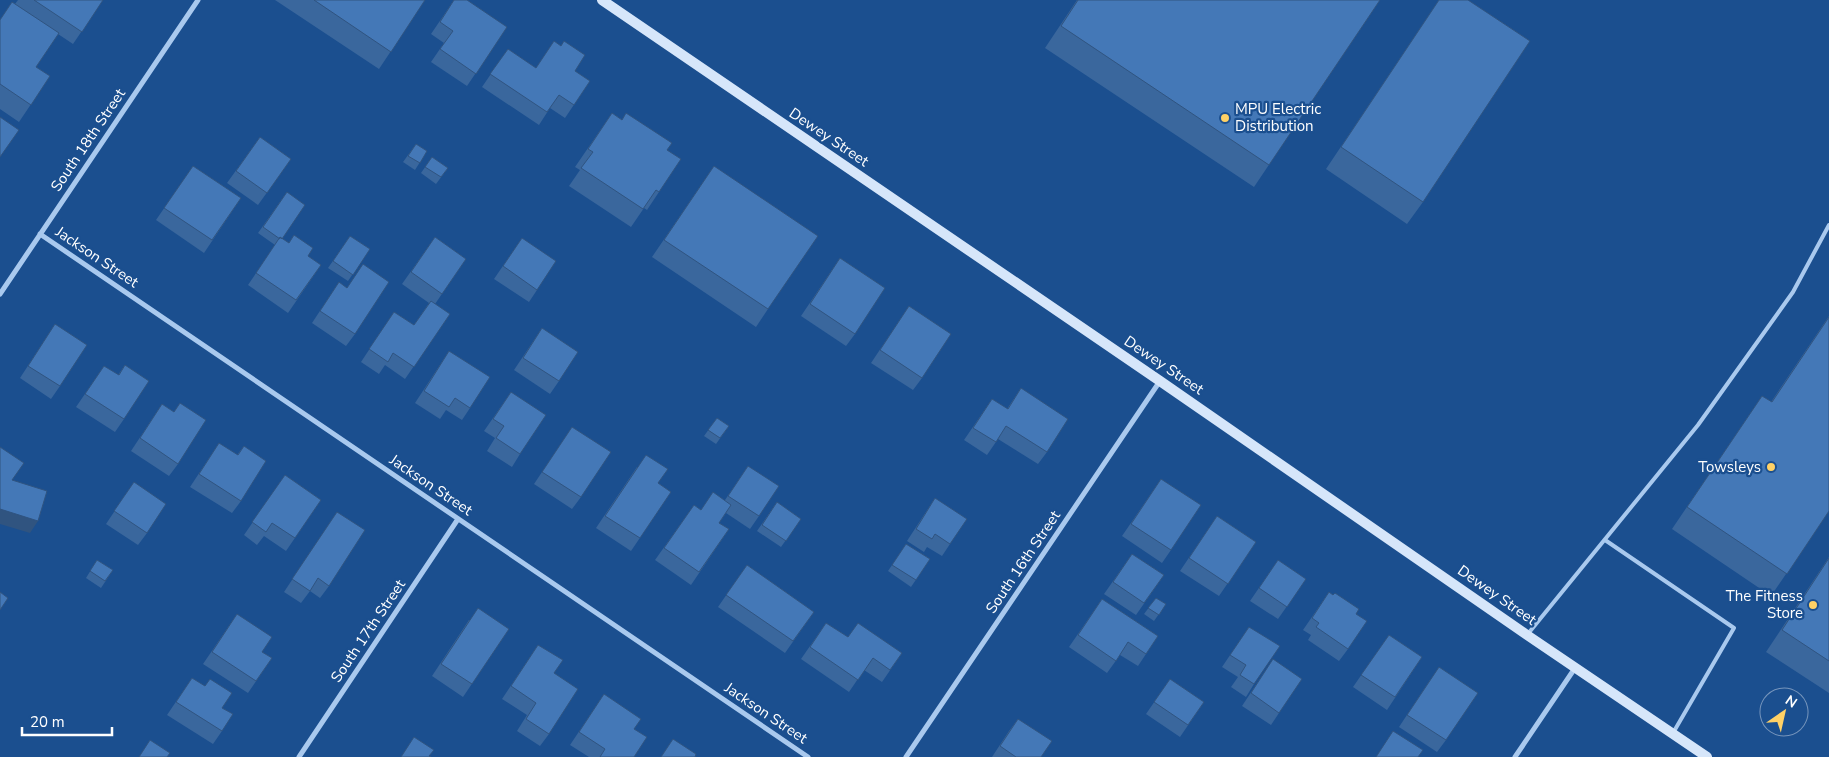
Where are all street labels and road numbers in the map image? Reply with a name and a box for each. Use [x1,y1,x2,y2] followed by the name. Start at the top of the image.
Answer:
[46,84,130,195] street label: South 18th Street
[785,103,873,171] street label: Dewey Street
[51,221,143,293] street label: Jackson Street
[1120,331,1208,399] street label: Dewey Street
[385,449,477,521] street label: Jackson Street
[981,506,1065,617] street label: South 16th Street
[1454,560,1541,630] street label: Dewey Street
[326,575,410,686] street label: South 17th Street
[720,677,812,749] street label: Jackson Street

